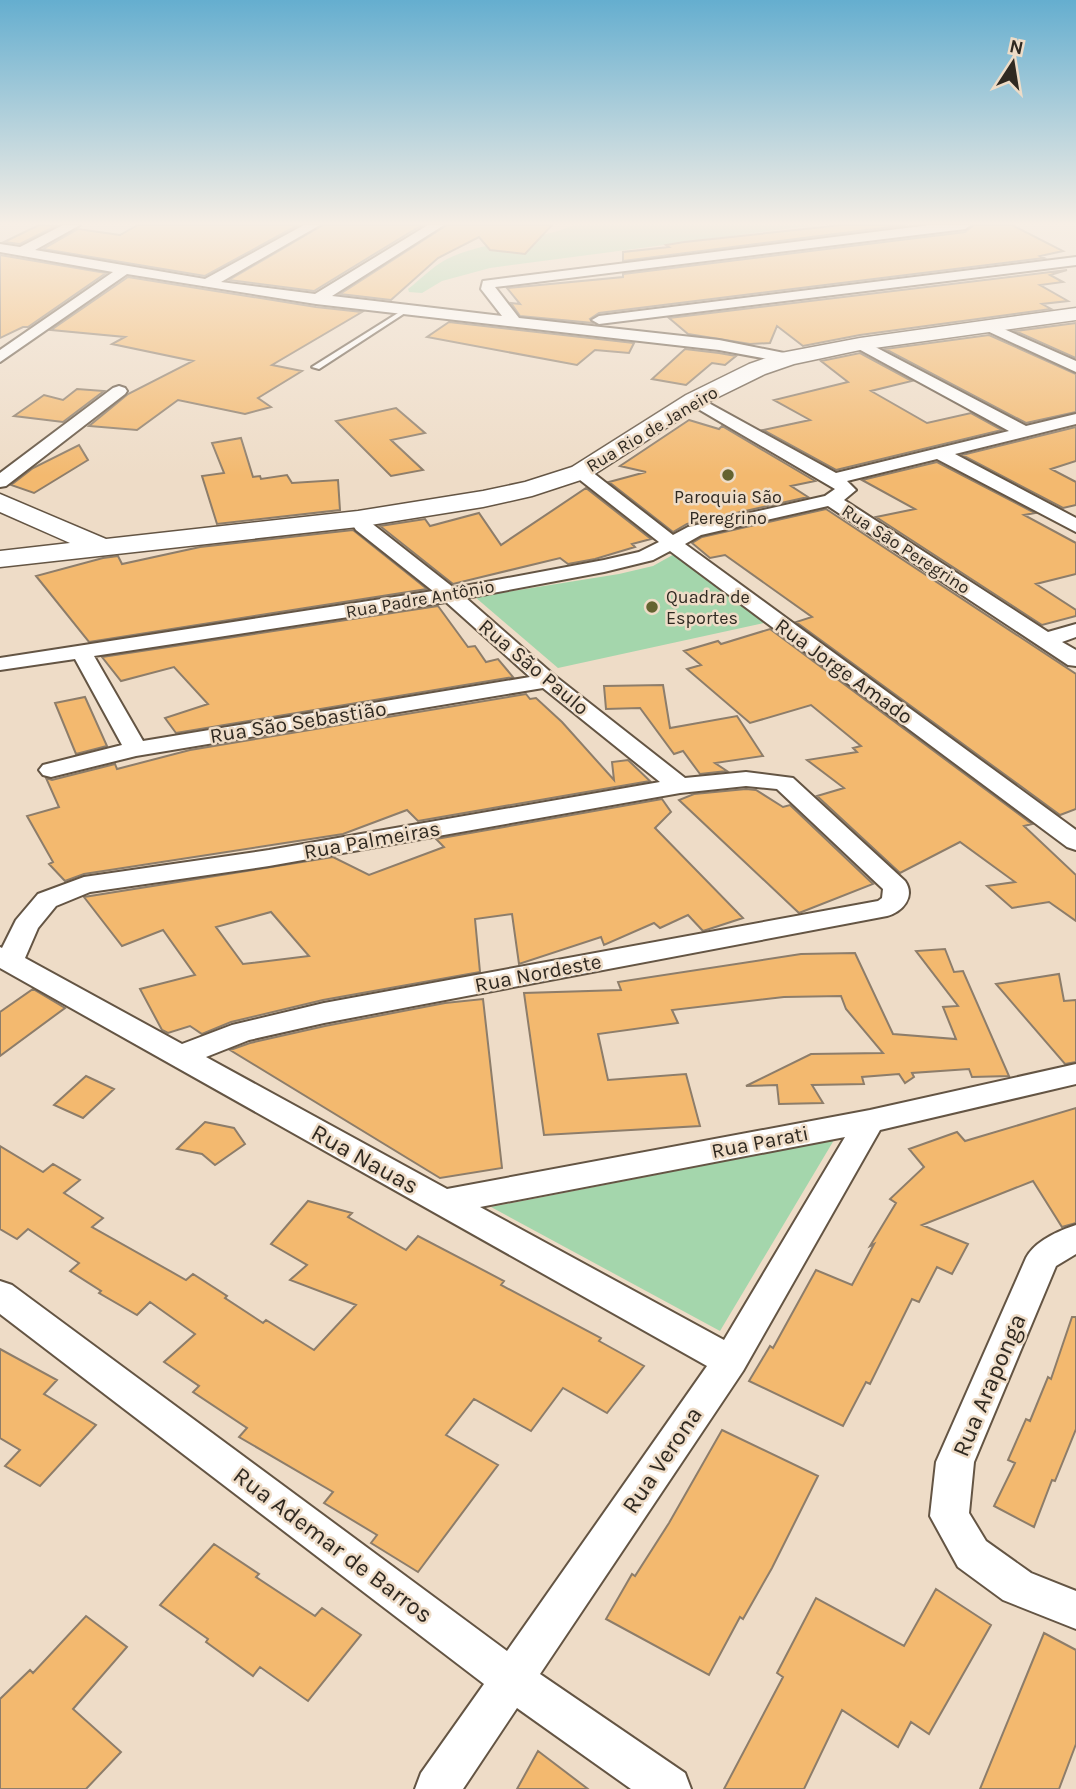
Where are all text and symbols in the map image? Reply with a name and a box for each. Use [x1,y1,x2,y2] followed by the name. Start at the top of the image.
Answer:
[978,28,1048,98] north arrow
[1007,35,1025,60] text: N
[582,381,722,477] street label: Rua Rio de Janeiro
[720,467,736,483] marker: Paroquia São Peregrino
[674,486,782,529] place label: Paroquia São Peregrino
[838,499,974,599] street label: Rua São Peregrino
[344,575,496,623] street label: Rua Padre Antônio
[666,586,750,629] place label: Quadra de Esportes
[644,599,660,615] marker: Quadra de Esportes
[771,613,917,729] street label: Rua Jorge Amado
[474,614,594,720] street label: Rua São Paulo
[208,696,388,748] street label: Rua São Sebastião
[302,816,442,864] street label: Rua Palmeiras
[473,949,603,997] street label: Rua Nordeste
[307,1118,423,1200] street label: Rua Nauas
[709,1121,811,1163] street label: Rua Parati
[946,1309,1032,1461] street label: Rua Araponga
[616,1401,708,1519] street label: Rua Verona
[228,1461,438,1629] street label: Rua Ademar de Barros

